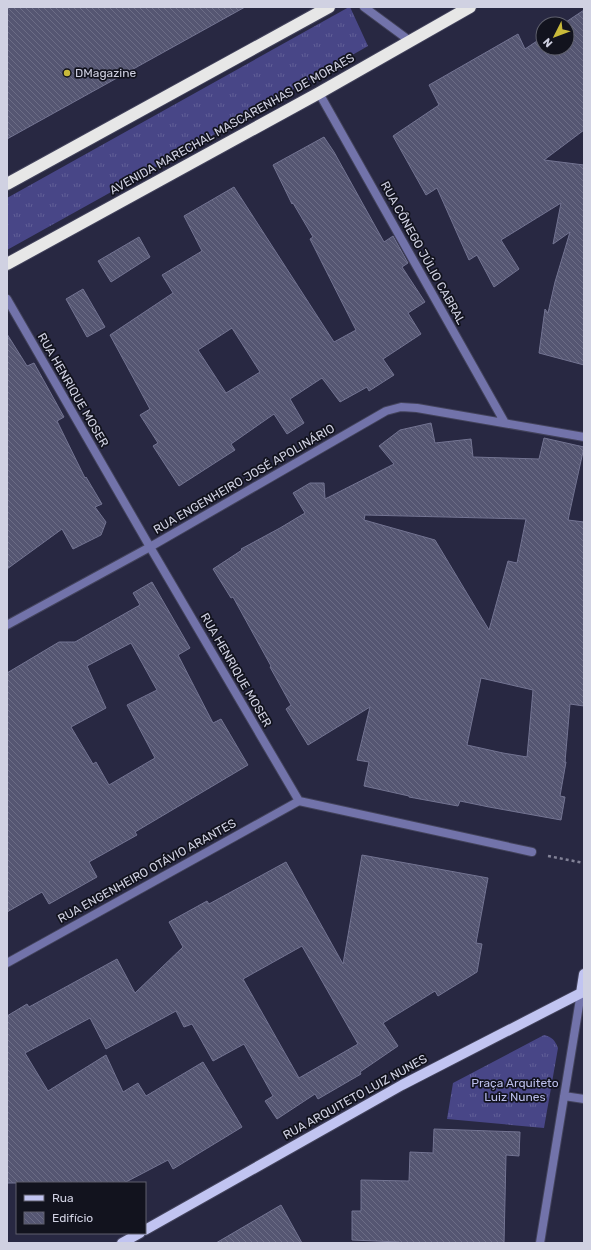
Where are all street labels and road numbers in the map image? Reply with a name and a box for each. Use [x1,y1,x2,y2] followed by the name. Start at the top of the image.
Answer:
[107,51,357,197] street label: AVENIDA MARECHAL MASCARENHAS DE MORAES
[378,179,468,327] street label: RUA CÔNEGO JÚLIO CABRAL
[35,331,111,450] street label: RUA HENRIQUE MOSER
[151,421,337,537] street label: RUA ENGENHEIRO JOSÉ APOLINÁRIO
[198,611,274,730] street label: RUA HENRIQUE MOSER
[55,816,239,926] street label: RUA ENGENHEIRO OTÁVIO ARANTES
[281,1052,429,1142] street label: RUA ARQUITETO LUIZ NUNES

